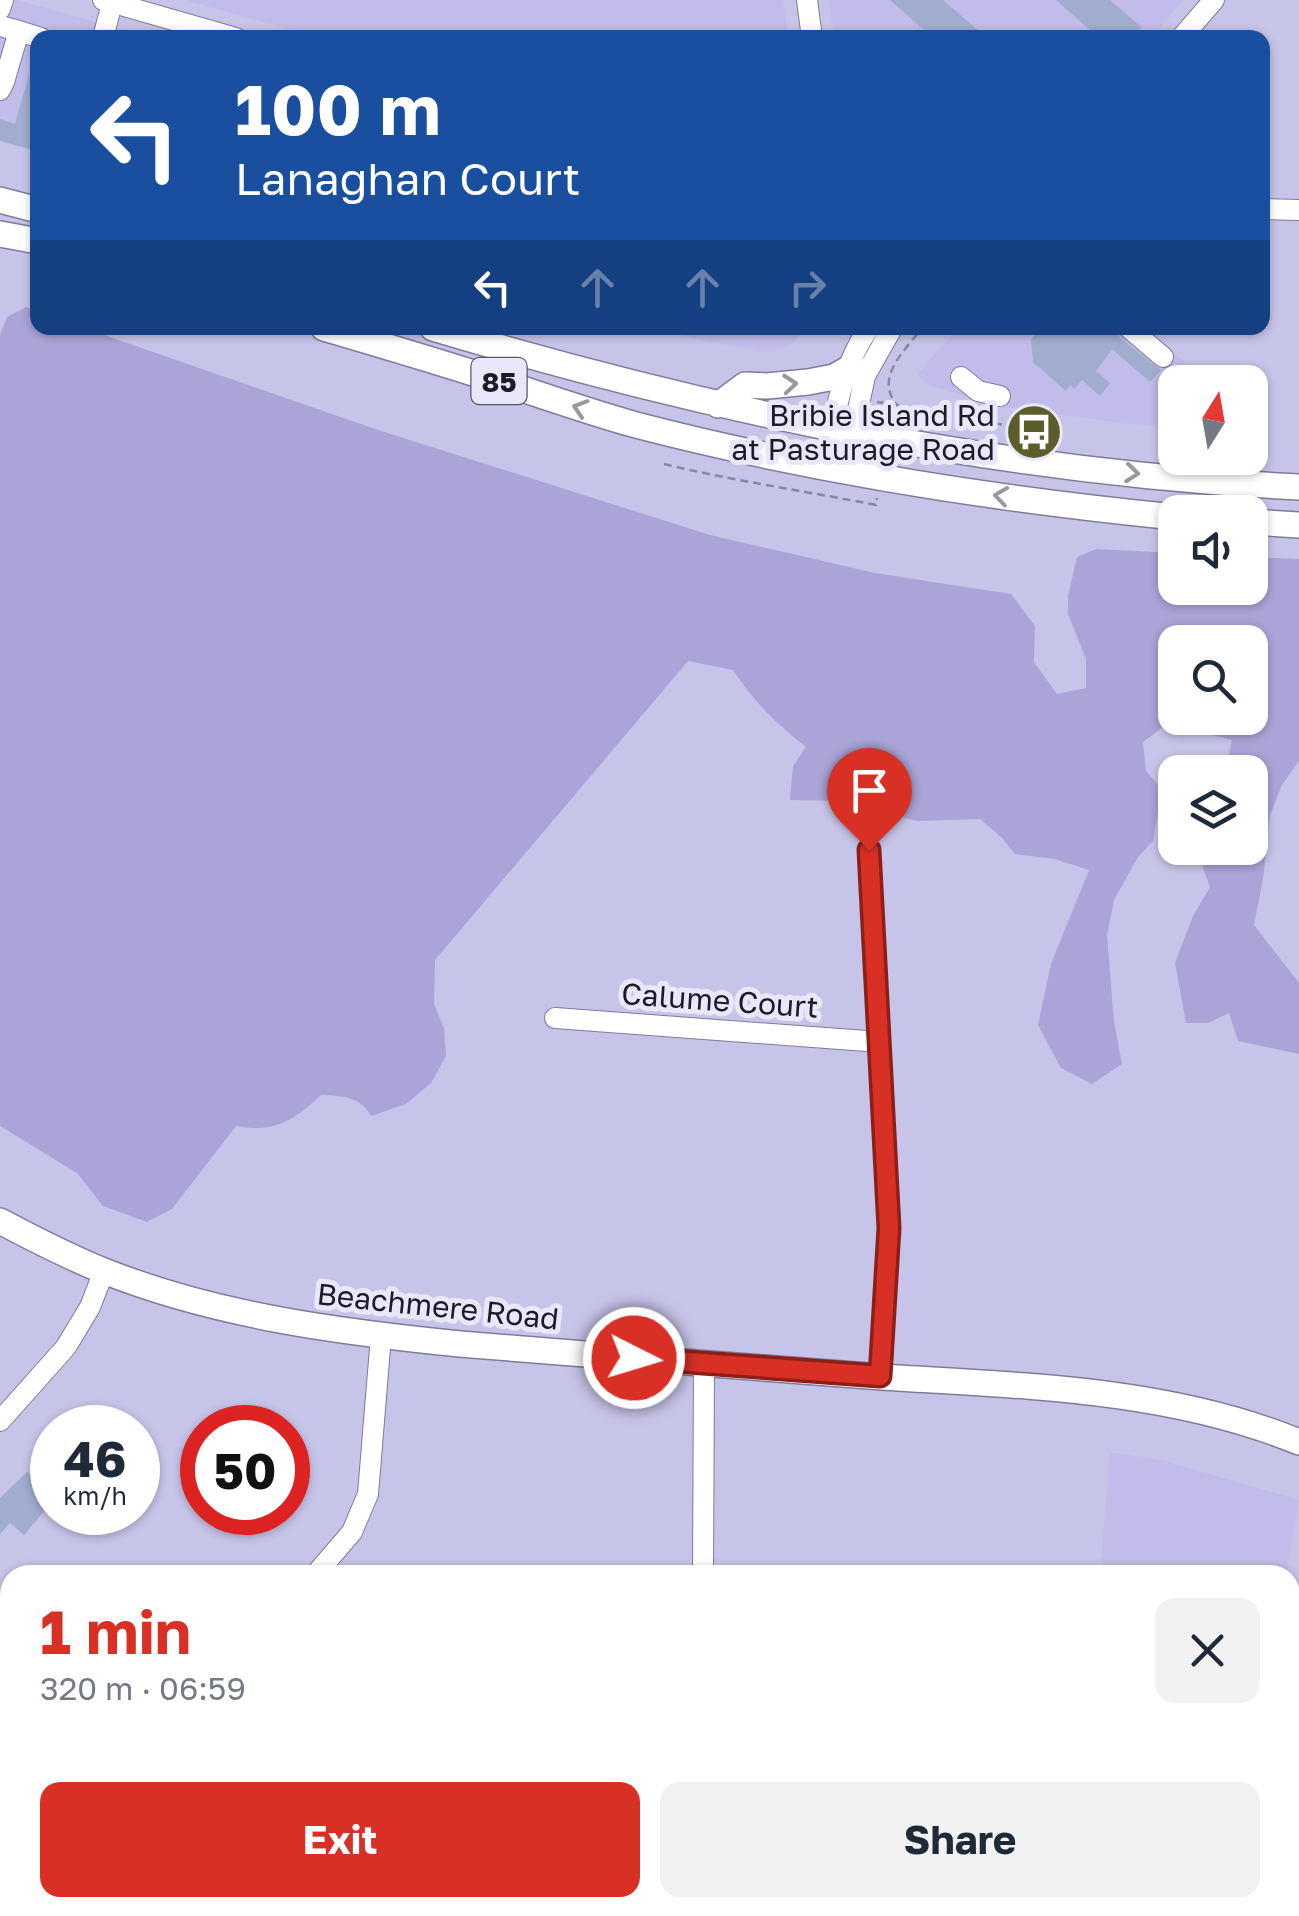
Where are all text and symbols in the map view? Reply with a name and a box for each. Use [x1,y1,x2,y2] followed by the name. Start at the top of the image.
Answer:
[235,66,441,150] text: 100 m
[70,70,200,200] icon: left
[235,151,581,205] text: Lanaghan Court
[465,260,520,315] icon: left
[570,260,625,315] icon: ahead
[675,260,730,315] icon: ahead
[780,260,835,315] icon: right
[472,358,526,404] road number: 85
[1158,365,1268,475] north arrow
[1158,365,1268,865] map controls
[782,374,798,395] one-way arrow
[731,397,995,467] place label: Bribie Island Rd at Pasturage Road
[573,399,590,419] one-way arrow
[1004,402,1064,462] bus stop icon: Bribie Island Rd at Pasturage Road
[1124,461,1140,483] one-way arrow
[993,487,1010,508] one-way arrow
[1158,495,1268,605] button: sound
[1158,625,1268,735] button: search
[827,748,912,851] pin
[1158,755,1268,865] button: layers
[842,763,897,818] icon: arrive
[620,975,820,1025] street label: Calume Court
[315,1275,561,1337] street label: Beachmere Road
[582,1306,686,1410] position arrow
[180,1405,310,1535] speed limit sign: 50
[63,1428,126,1488] text: 46
[63,1480,127,1511] text: km/h
[40,1595,191,1667] text: 1 min
[1155,1598,1260,1703] button: close
[40,1669,246,1707] text: 320 m · 06:59
[40,1782,640,1897] button: Exit
[660,1782,1260,1897] button: Share

